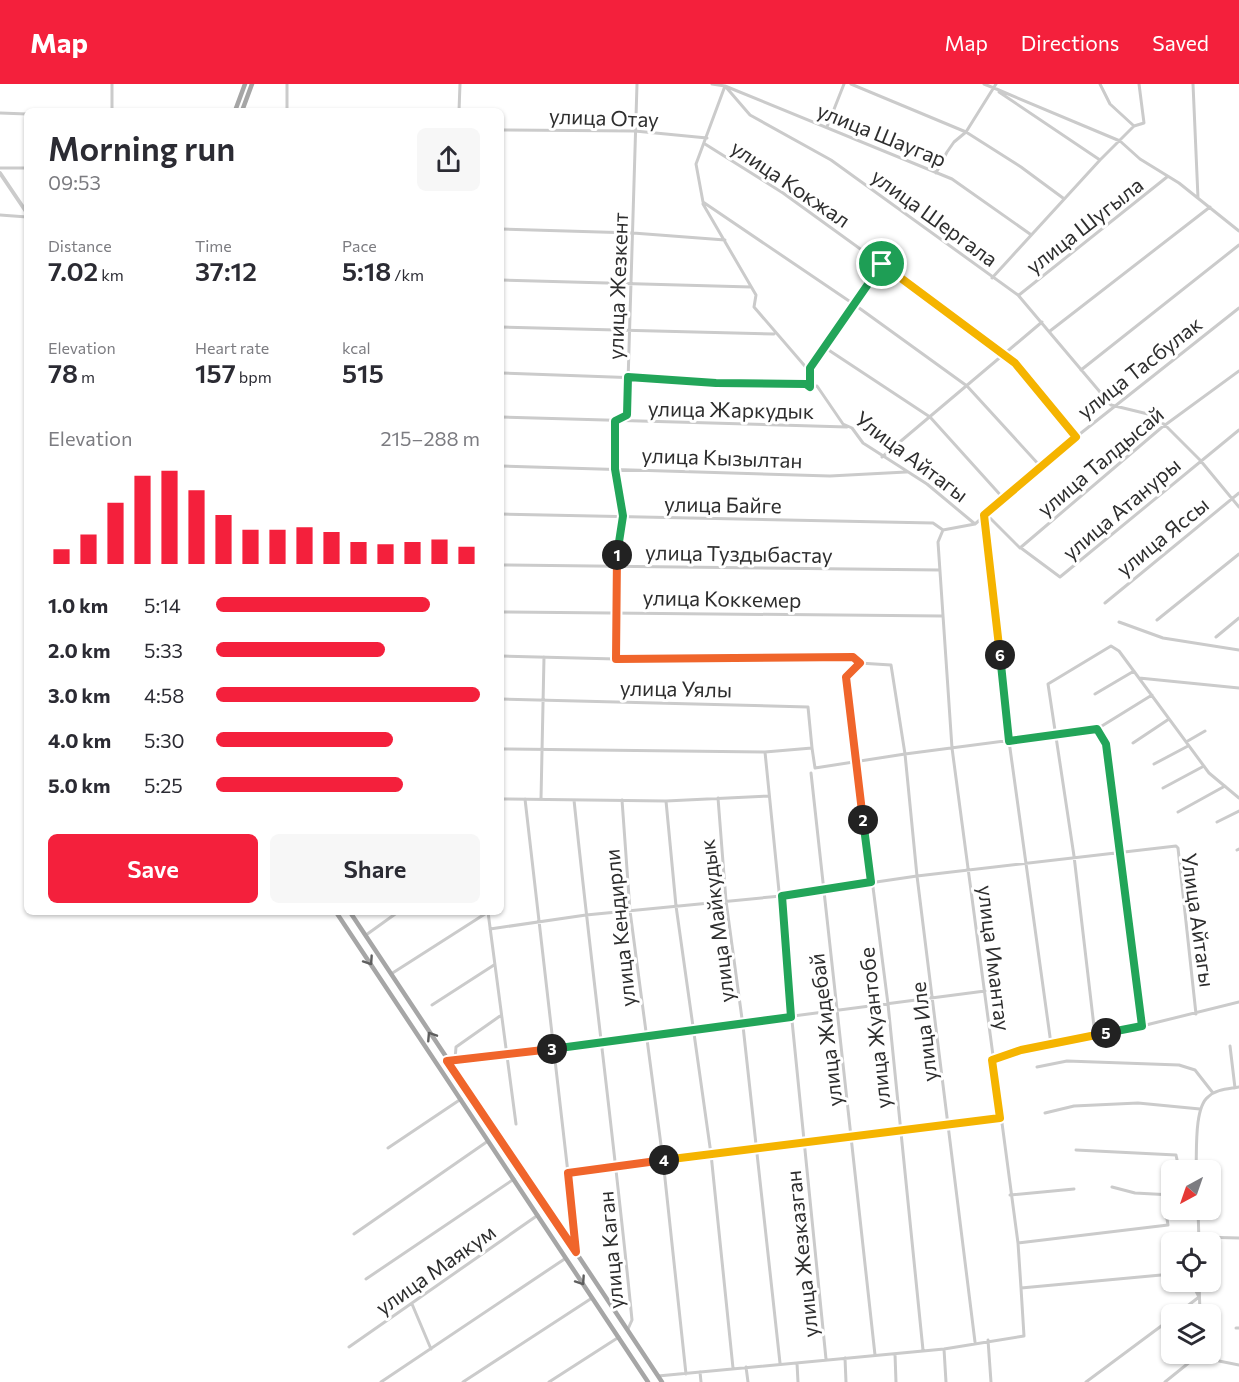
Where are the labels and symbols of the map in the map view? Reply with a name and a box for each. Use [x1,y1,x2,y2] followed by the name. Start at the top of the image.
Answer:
[814,97,950,171] street label: улица Шаугар
[549,103,660,131] street label: улица Отау
[727,134,855,232] street label: улица Кокжал
[867,163,1003,271] street label: улица Шергала
[1020,172,1148,278] street label: улица Шугыла
[602,212,632,360] street label: улица Жезкент
[856,238,907,289] pin
[1072,311,1206,423] street label: улица Тасбулак
[648,395,814,423] street label: улица Жаркудык
[1032,401,1168,521] street label: улица Талдысай
[850,405,974,507] street label: Улица Айтагы
[641,442,803,472] street label: улица Кызылтан
[1057,452,1185,564] street label: улица Атануры
[664,490,782,518] street label: улица Байге
[1111,491,1213,581] street label: улица Яссы
[645,539,833,567] street label: улица Туздыбастау
[602,540,632,570] pin: 1
[642,584,802,612] street label: улица Коккемер
[985,640,1015,670] pin: 6
[620,675,732,701] street label: улица Уялы
[848,805,878,835] pin: 2
[694,838,738,1004] street label: улица Майкудык
[598,848,640,1008] street label: улица Кендирли
[1177,851,1221,989] street label: Улица Айтагы
[974,884,1016,1032] street label: улица Имантау
[853,946,895,1110] street label: улица Жуантобе
[803,952,847,1108] street label: улица Жидебай
[361,954,372,965] one-way arrow
[904,981,942,1083] street label: улица Иле
[1091,1018,1121,1048] pin: 5
[427,1032,439,1042] one-way arrow
[537,1034,567,1064] pin: 3
[649,1145,679,1175] pin: 4
[1161,1160,1221,1220] north arrow
[780,1169,822,1339] street label: улица Жезказган
[592,1190,628,1310] street label: улица Каган
[370,1219,500,1319] street label: улица Маякум
[574,1274,585,1285] one-way arrow

